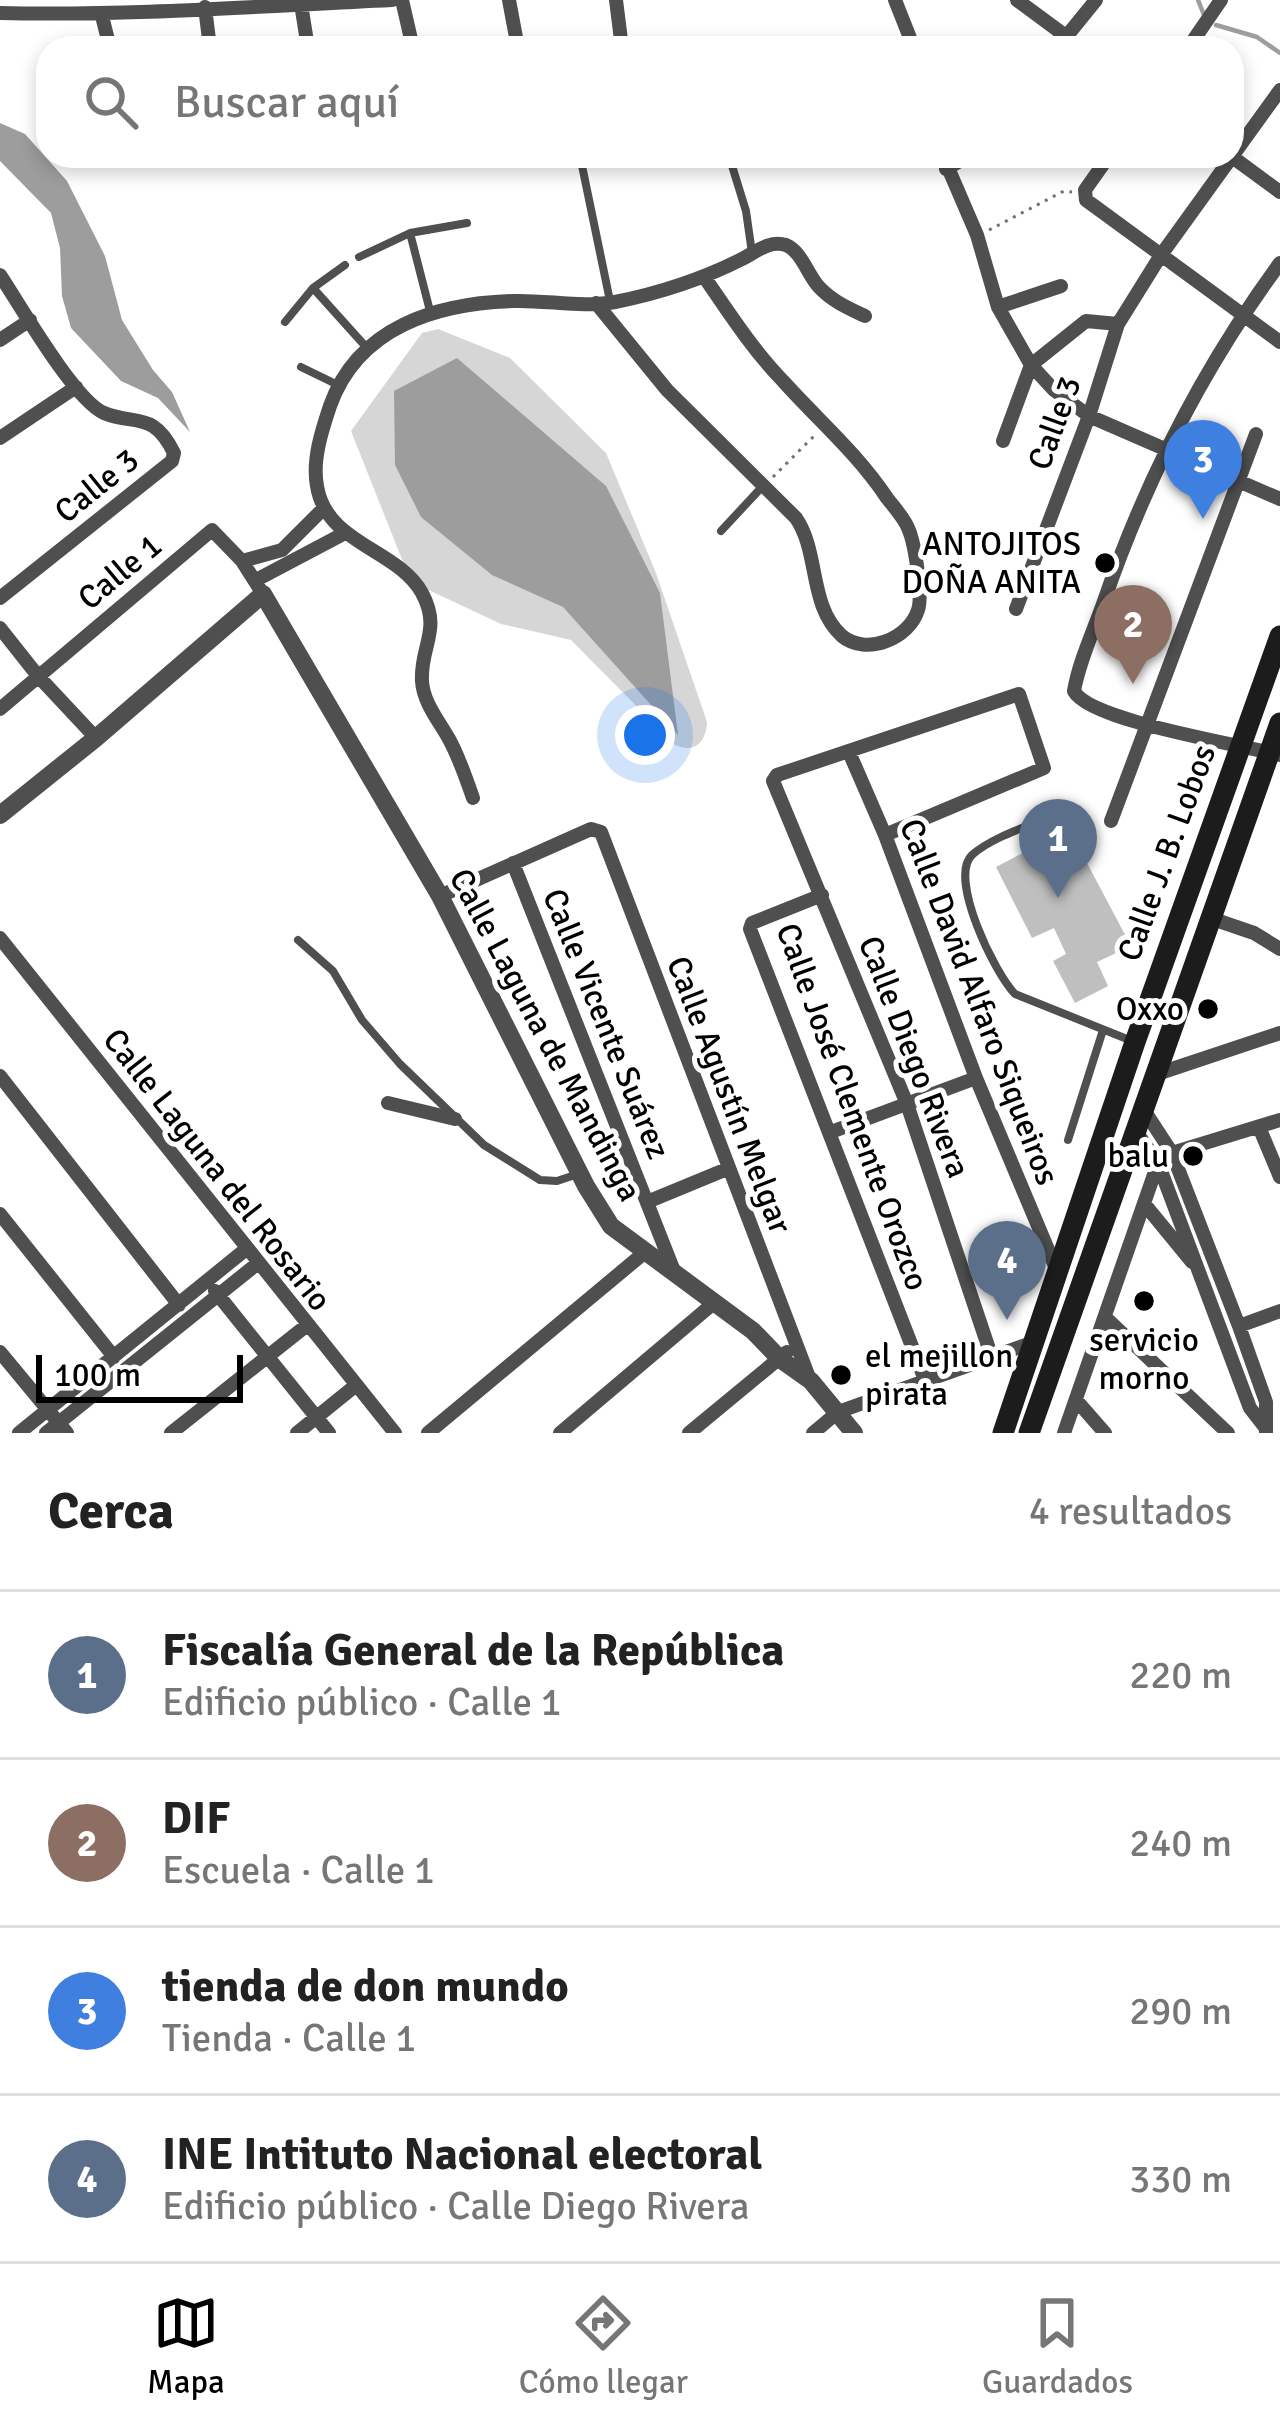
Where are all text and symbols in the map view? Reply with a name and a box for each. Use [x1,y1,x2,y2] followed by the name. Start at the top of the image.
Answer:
[36,36,1244,168] search box
[78,69,144,135] icon: search
[174,75,399,130] text: Buscar aquí
[1019,371,1091,475] street label: Calle 3
[1164,420,1242,519] pin: 3
[47,440,147,532] street label: Calle 3
[901,524,1081,603] place label: ANTOJITOS DOÑA ANITA
[70,525,170,619] street label: Calle 1
[1092,550,1118,576] marker: ANTOJITOS DOÑA ANITA
[1094,585,1172,684] pin: 2
[615,705,675,765] your location
[1109,739,1225,967] street label: Calle J. B. Lobos
[1019,799,1097,898] pin: 1
[890,813,1068,1191] street label: Calle David Alfaro Siqueiros
[440,862,650,1208] street label: Calle Laguna de Mandinga
[533,883,679,1165] street label: Calle Vicente Suárez
[766,918,938,1296] street label: Calle José Clemente Orozco
[849,930,979,1184] street label: Calle Diego Rivera
[657,951,801,1239] street label: Calle Agustín Melgar
[1116,989,1184,1030] place label: Oxxo
[1195,996,1221,1022] marker: Oxxo
[94,1021,340,1319] street label: Calle Laguna del Rosario
[1107,1136,1169,1177] place label: balu
[1180,1143,1206,1169] marker: balu
[968,1221,1046,1320] pin: 4
[1131,1288,1157,1314] marker: servicio morno
[1089,1320,1199,1399] place label: servicio morno
[865,1336,1013,1415] place label: el mejillon pirata
[36,1349,243,1402] scale bar
[54,1355,141,1396] text: 100 m
[828,1362,854,1388] marker: el mejillon pirata
[48,1480,174,1543] text: Cerca
[1029,1487,1232,1535] text: 4 resultados
[162,1623,784,1678] text: Fiscalía General de la República
[76,1651,98,1699] text: 1
[1129,1651,1232,1699] text: 220 m
[162,1678,562,1726] text: Edificio público · Calle 1
[162,1791,230,1846] text: DIF
[76,1819,98,1867] text: 2
[1129,1819,1232,1867] text: 240 m
[162,1846,435,1894] text: Escuela · Calle 1
[162,1959,569,2014] text: tienda de don mundo
[76,1987,98,2035] text: 3
[1129,1987,1232,2035] text: 290 m
[162,2014,416,2062] text: Tienda · Calle 1
[162,2127,762,2182] text: INE Intituto Nacional electoral
[76,2155,98,2203] text: 4
[1129,2155,1232,2203] text: 330 m
[162,2182,750,2230] text: Edificio público · Calle Diego Rivera
[147,2290,225,2403] tab: Mapa
[519,2290,688,2403] tab: Cómo llegar
[982,2290,1133,2403] tab: Guardados

